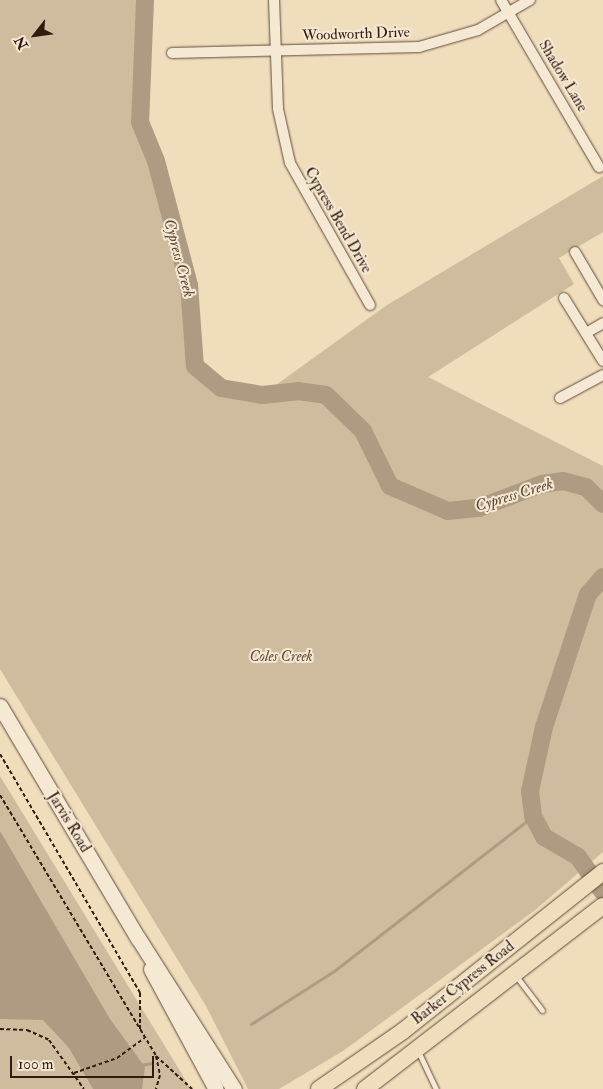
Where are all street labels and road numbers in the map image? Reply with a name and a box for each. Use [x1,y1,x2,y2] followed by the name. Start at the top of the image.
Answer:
[302,23,410,45] street label: Woodworth Drive
[535,37,591,115] street label: Shadow Lane
[300,164,376,276] street label: Cypress Bend Drive
[44,788,94,856] street label: Jarvis Road
[408,937,518,1029] street label: Barker Cypress Road

